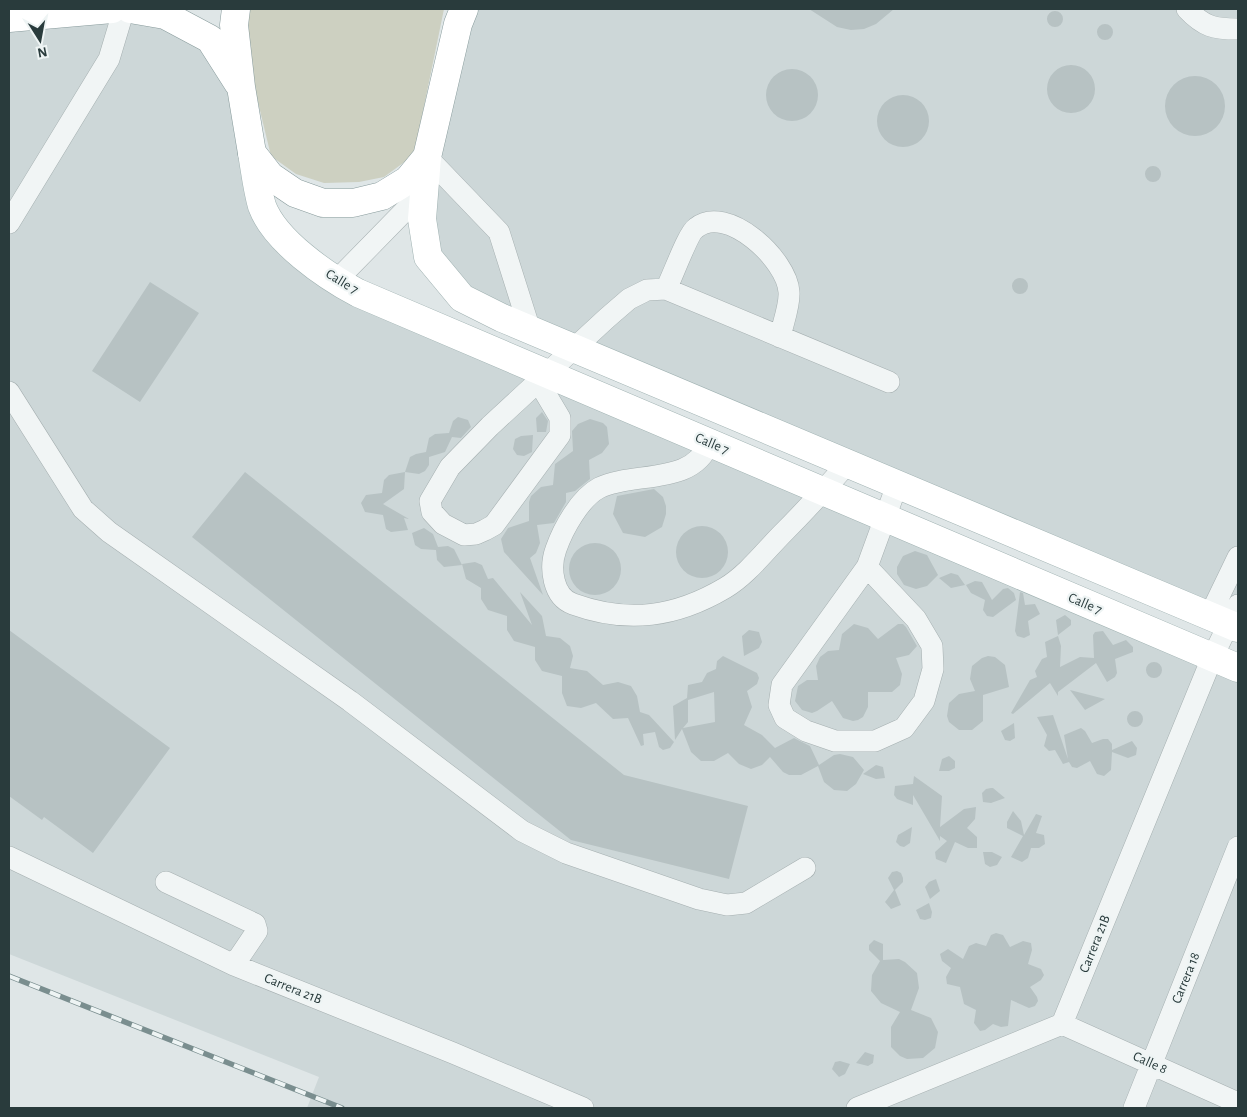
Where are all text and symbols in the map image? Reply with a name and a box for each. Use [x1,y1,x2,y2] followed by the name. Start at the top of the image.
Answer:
[15,15,65,65] north arrow
[36,44,48,60] text: N
[323,267,361,297] street label: Calle 7
[693,431,731,457] street label: Calle 7
[1066,591,1104,617] street label: Calle 7
[1077,913,1113,975] street label: Carrera 21B
[1169,950,1203,1006] street label: Carrera 18
[262,971,324,1007] street label: Carrera 21B
[1131,1049,1169,1077] street label: Calle 8

